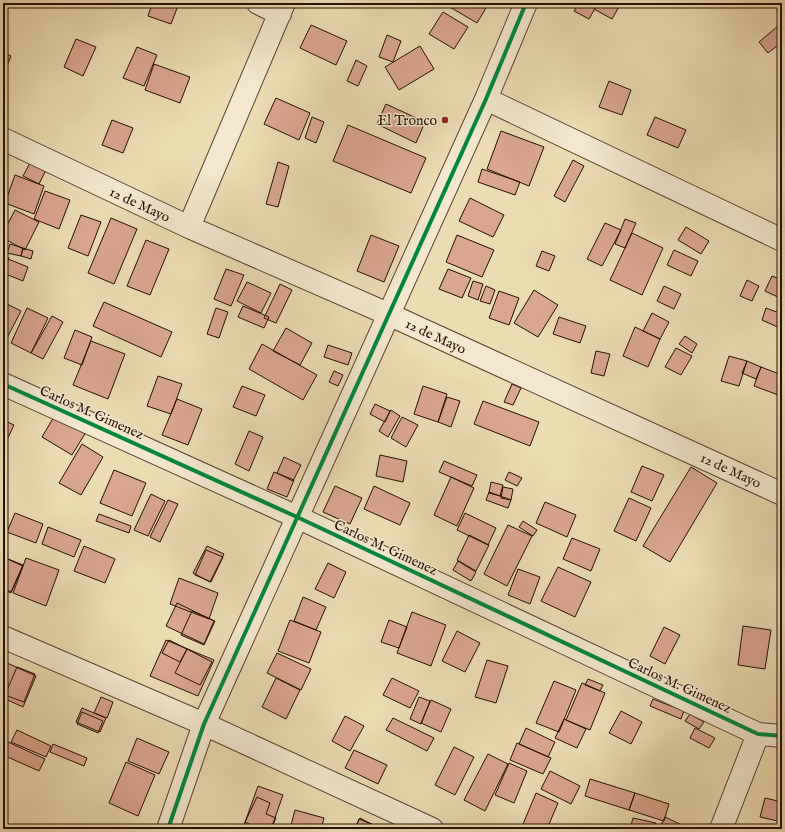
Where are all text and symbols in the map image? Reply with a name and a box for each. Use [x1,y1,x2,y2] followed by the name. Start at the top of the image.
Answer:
[378,112,437,130] place label: El Tronco
[440,115,450,125] marker: El Tronco
[106,183,173,227] street label: 12 de Mayo
[402,315,469,359] street label: 12 de Mayo
[37,382,147,444] street label: Carlos M. Gimenez
[697,449,764,493] street label: 12 de Mayo
[331,516,441,580] street label: Carlos M. Gimenez
[625,654,735,718] street label: Carlos M. Gimenez

